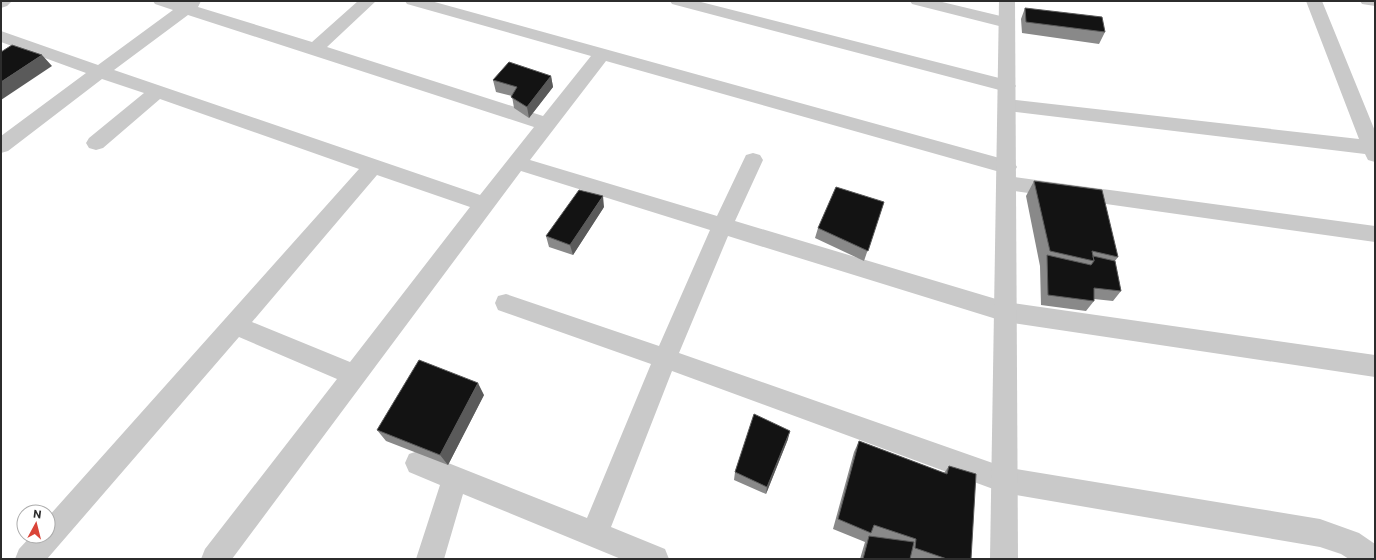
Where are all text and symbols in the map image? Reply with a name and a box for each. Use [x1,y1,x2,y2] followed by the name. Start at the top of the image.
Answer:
[16,504,56,544] north arrow
[32,507,42,521] text: N

